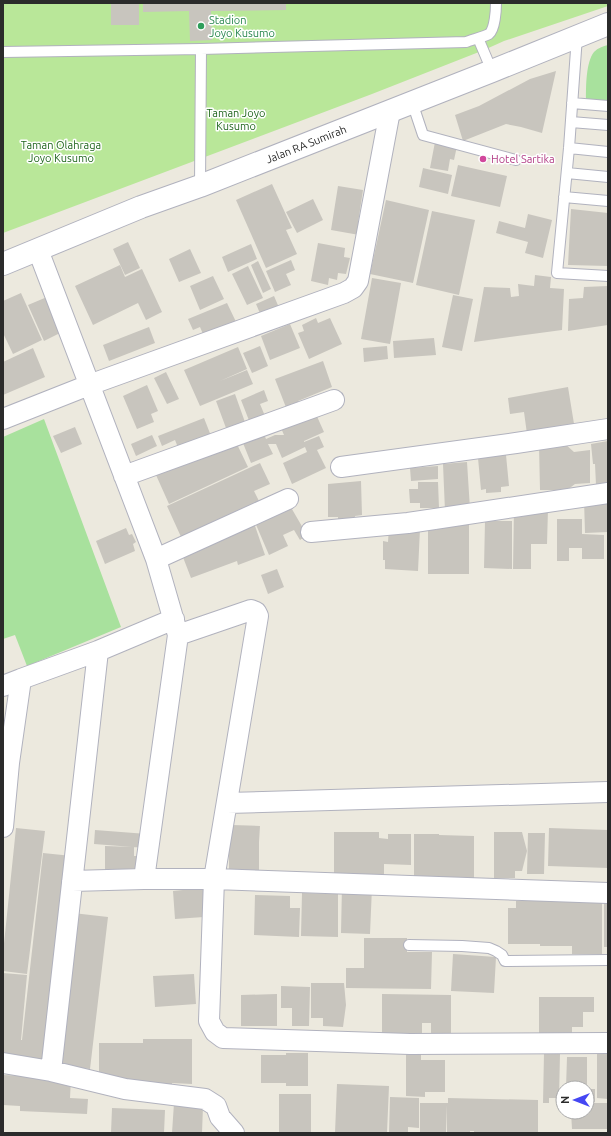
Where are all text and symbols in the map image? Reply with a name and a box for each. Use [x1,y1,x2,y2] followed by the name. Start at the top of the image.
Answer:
[209,14,275,39] place label: Stadion Joyo Kusumo
[196,21,206,31] marker: Stadion Joyo Kusumo
[207,107,265,132] park label: Taman Joyo Kusumo
[264,123,348,165] street label: Jalan RA Sumirah
[21,139,101,164] park label: Taman Olahraga Joyo Kusumo
[491,153,555,165] place label: Hotel Sartika
[478,154,488,164] marker: Hotel Sartika
[555,1080,595,1120] north arrow
[559,1096,571,1104] text: N

